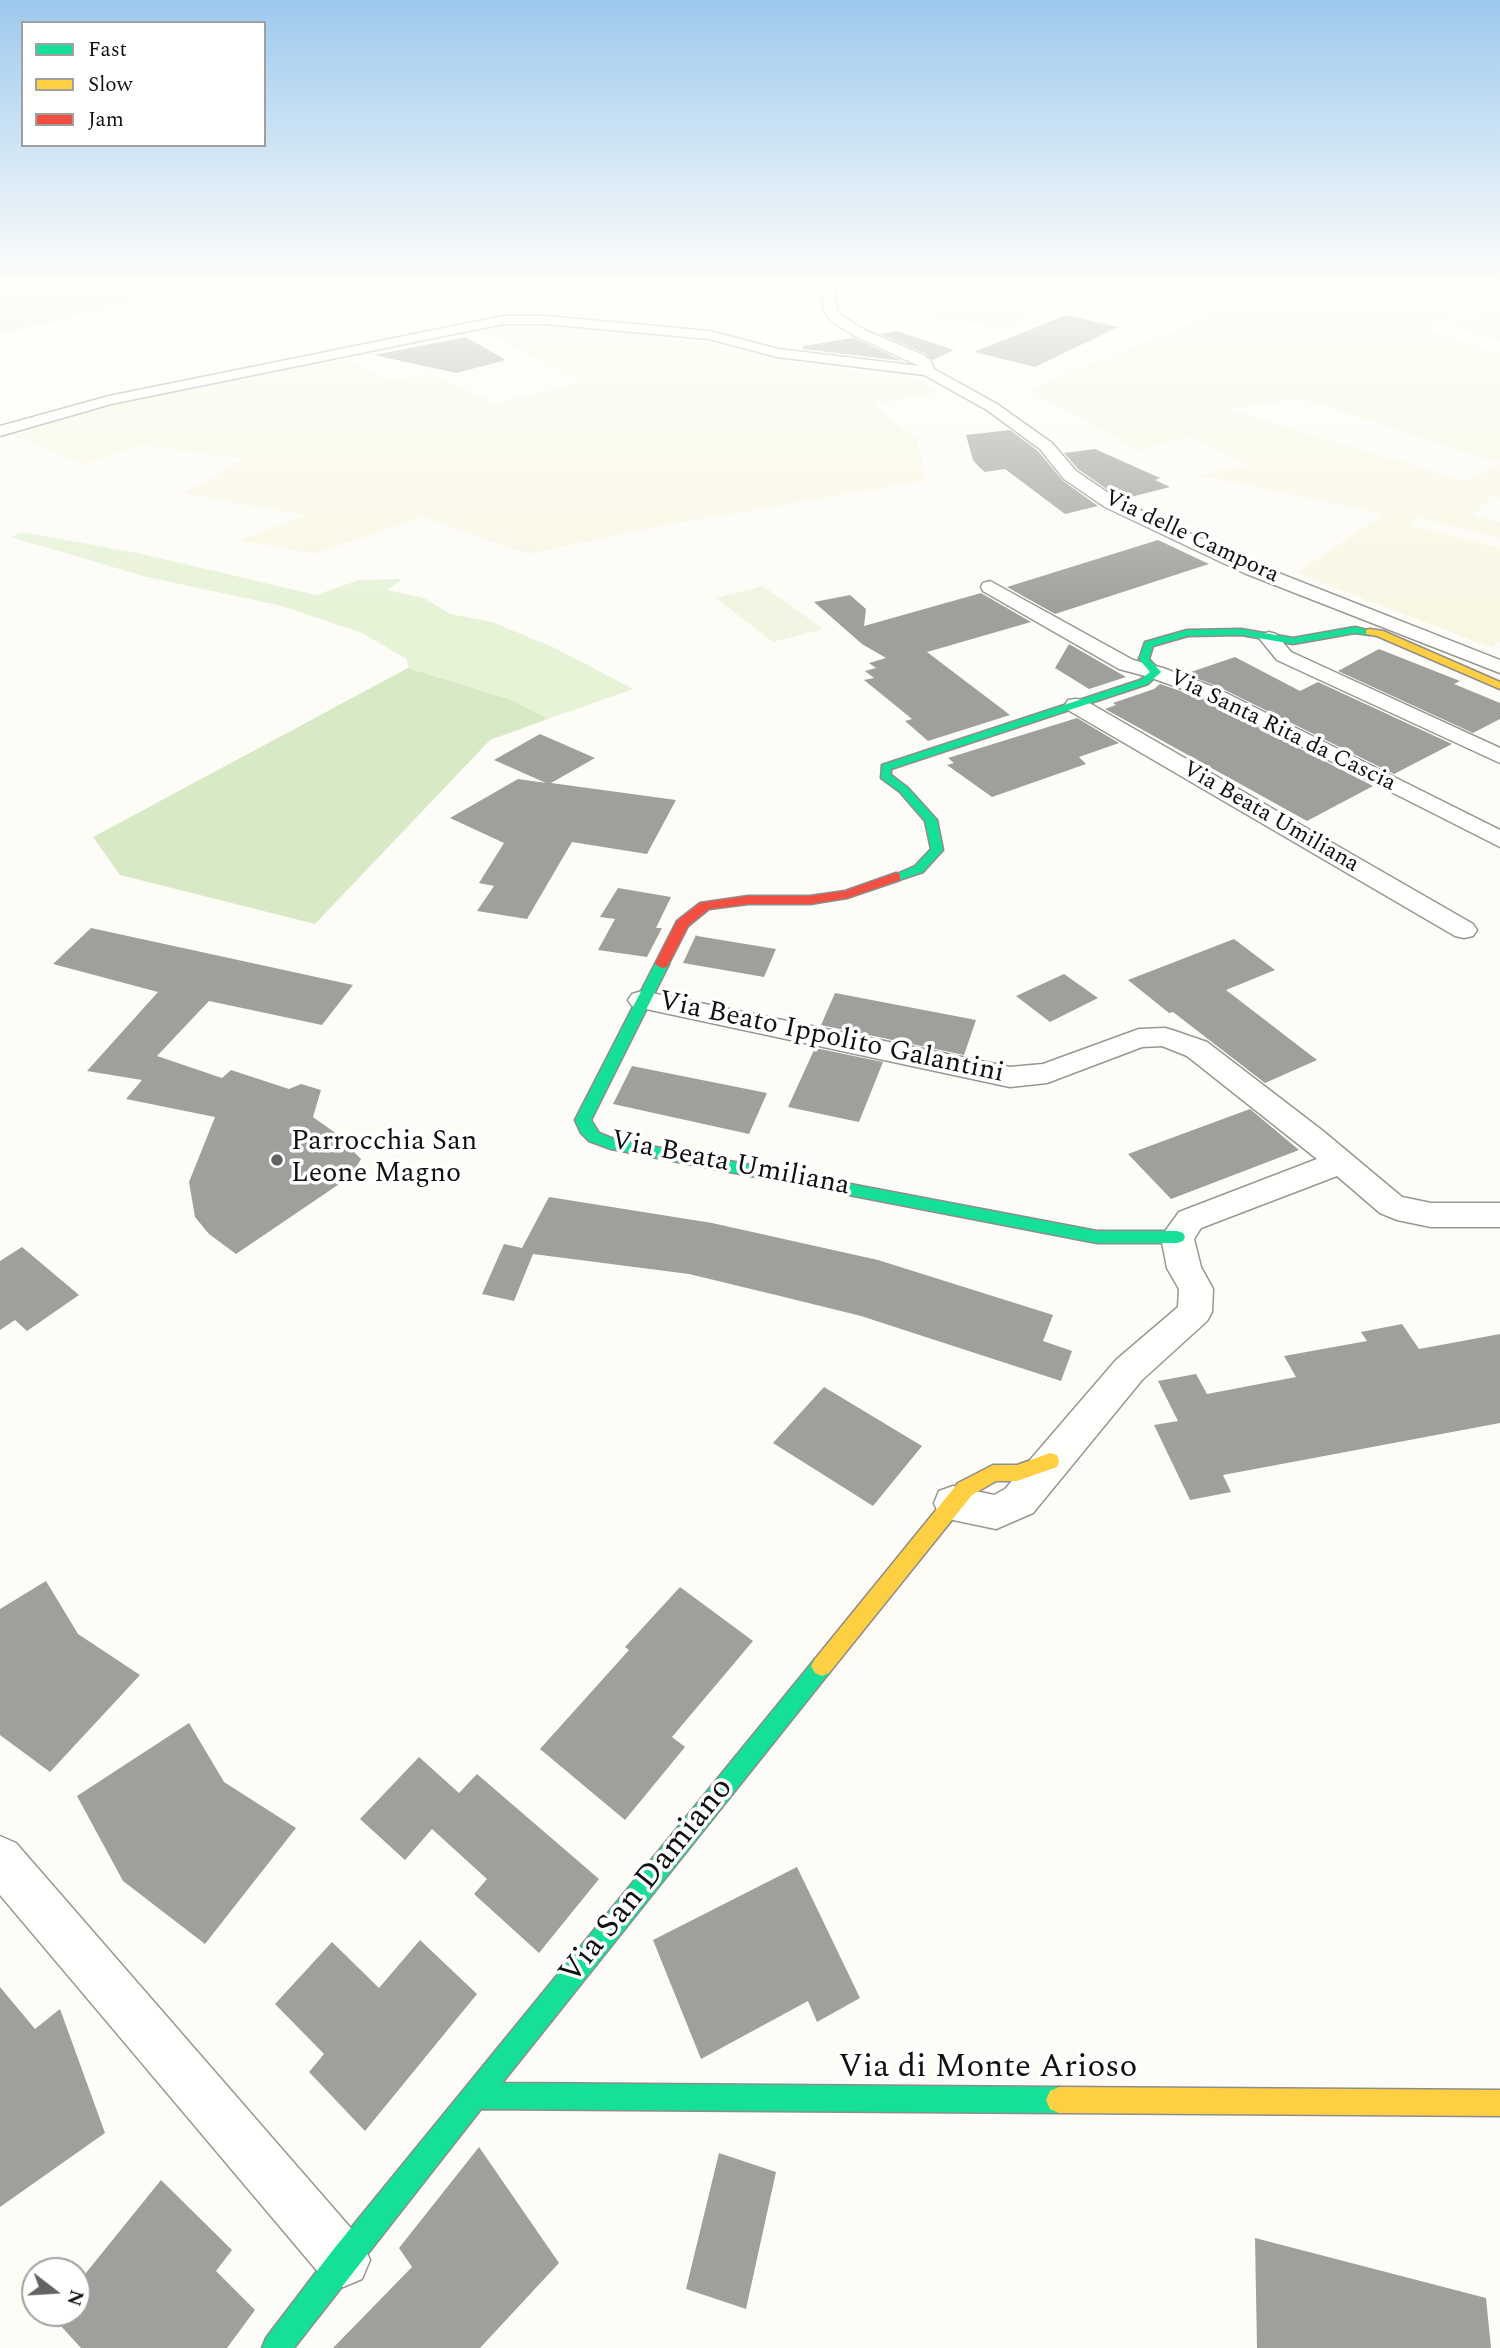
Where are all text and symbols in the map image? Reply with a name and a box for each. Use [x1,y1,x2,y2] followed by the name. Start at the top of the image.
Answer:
[21,21,266,147] legend
[88,34,127,66] text: Fast
[88,69,132,101] text: Slow
[88,104,124,136] text: Jam
[1099,485,1283,591] street label: Via delle Campora
[1164,665,1400,799] street label: Via Santa Rita da Cascia
[1177,756,1363,880] street label: Via Beata Umiliana
[655,986,1007,1092] street label: Via Beato Ippolito Galantini
[608,1125,852,1205] street label: Via Beata Umiliana
[291,1127,477,1193] place label: Parrocchia San Leone Magno
[269,1152,285,1168] marker: Parrocchia San Leone Magno
[553,1771,743,1993] street label: Via San Damiano
[839,2050,1137,2090] street label: Via di Monte Arioso
[21,2257,91,2327] north arrow
[59,2286,91,2309] text: N

